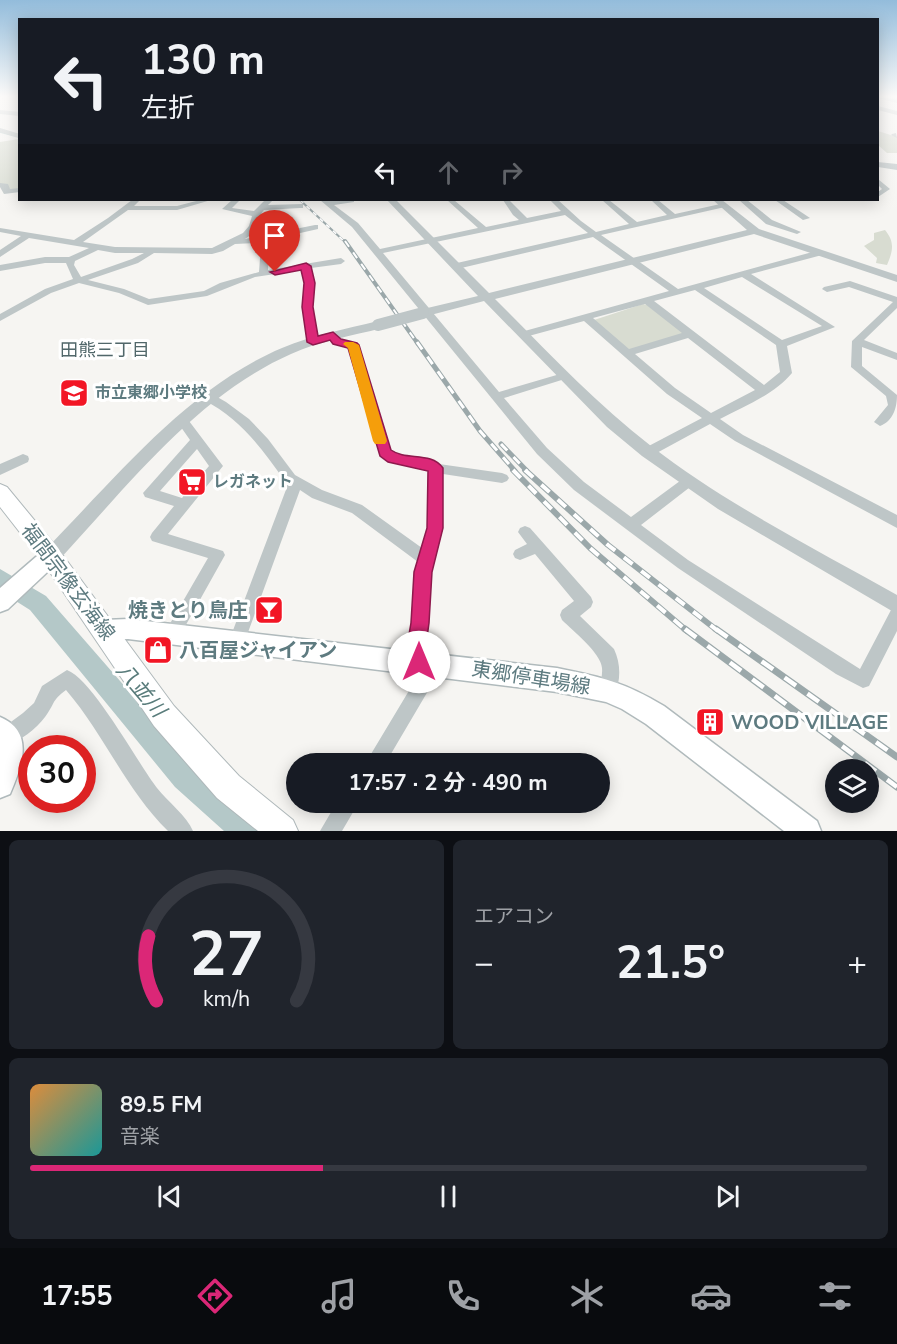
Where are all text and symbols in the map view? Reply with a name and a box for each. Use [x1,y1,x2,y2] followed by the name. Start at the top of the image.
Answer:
[141,32,265,89] text: 130 m
[42,42,120,120] icon: left
[141,90,195,127] text: 左折
[369,156,402,189] icon: left
[432,156,465,189] icon: ahead
[495,156,528,189] icon: right
[249,210,300,272] pin
[258,219,291,252] icon: arrive
[60,338,150,362] district label: 田熊三丁目
[58,377,90,409] school or university icon: 市立東郷小学校
[95,382,207,404] place label: 市立東郷小学校
[176,466,208,498] supermarket icon: レガネット
[213,471,293,493] place label: レガネット
[15,518,121,646] street label: 福間宗像玄海線
[253,594,285,626] bar icon: 焼きとり鳥庄
[128,597,248,624] place label: 焼きとり鳥庄
[387,630,451,694] position arrow
[142,634,174,666] shop icon: 八百屋ジャイアン
[179,637,337,664] place label: 八百屋ジャイアン
[470,655,592,701] street label: 東郷停車場線
[110,657,173,725] water label: 八並川
[694,706,726,738] building icon: WOOD VILLAGE
[731,709,888,736] place label: WOOD VILLAGE
[18,735,96,813] speed limit sign: 30
[825,759,879,813] map controls
[825,759,879,813] button: layers
[349,768,547,798] text: 17:57 · 2 分 · 490 m
[474,903,554,930] text: エアコン
[189,912,264,997] text: 27
[616,933,725,994] text: 21.5°
[474,941,494,986] text: −
[847,941,867,986] text: +
[203,985,250,1015] text: km/h
[120,1090,202,1120] text: 89.5 FM
[120,1123,160,1150] text: 音楽
[153,1180,186,1213] icon: previous
[432,1180,465,1213] icon: pause
[711,1180,744,1213] icon: next
[194,1275,236,1317] icon: directions
[318,1275,360,1317] icon: music
[442,1275,484,1317] icon: phone
[566,1275,608,1317] icon: climate
[690,1275,732,1317] icon: car
[814,1275,856,1317] icon: filters
[41,1278,112,1315] text: 17:55

